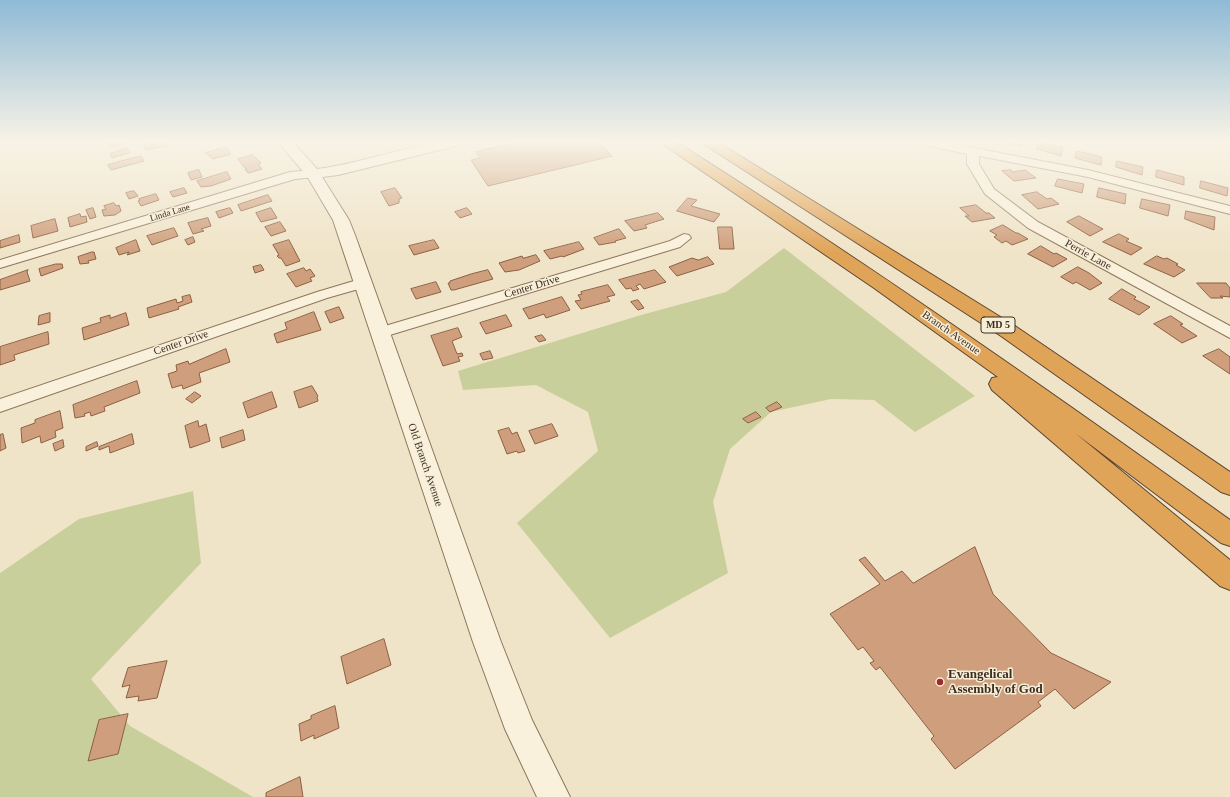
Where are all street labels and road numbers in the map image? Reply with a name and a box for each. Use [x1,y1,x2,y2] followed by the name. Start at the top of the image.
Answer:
[149,202,191,224] street label: Linda Lane
[1062,237,1114,273] street label: Perrie Lane
[503,272,561,302] street label: Center Drive
[919,308,983,358] street label: Branch Avenue
[981,317,1015,333] road number: MD 5
[152,327,210,359] street label: Center Drive
[405,422,445,508] street label: Old Branch Avenue

